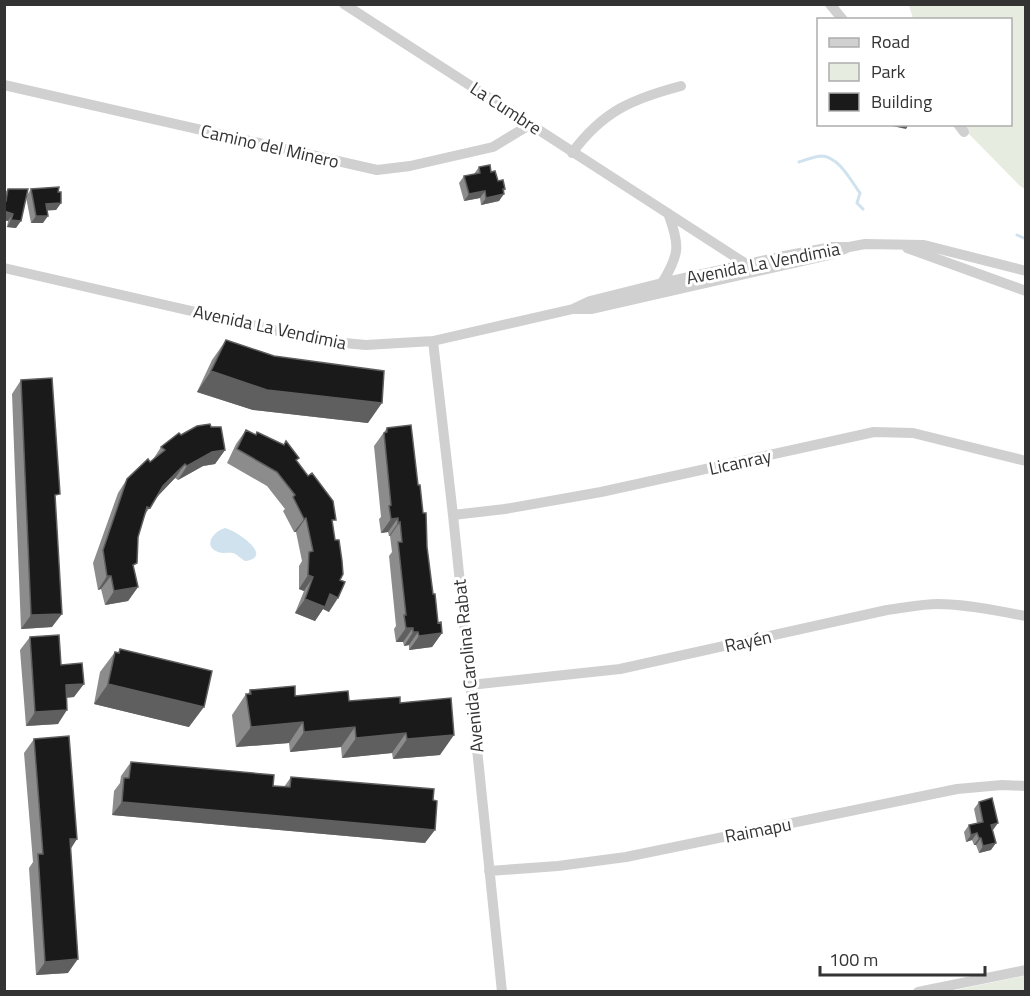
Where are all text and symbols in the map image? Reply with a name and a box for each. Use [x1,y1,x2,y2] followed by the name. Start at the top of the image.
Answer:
[817,18,1012,126] legend
[871,28,910,55] text: Road
[871,58,906,85] text: Park
[465,75,547,141] street label: La Cumbre
[871,88,932,115] text: Building
[198,117,342,175] street label: Camino del Minero
[684,235,842,291] street label: Avenida La Vendimia
[191,298,349,356] street label: Avenida La Vendimia
[706,442,774,482] street label: Licanray
[445,577,491,754] street label: Avenida Carolina Rabat
[722,623,774,659] street label: Rayén
[722,810,794,850] street label: Raimapu
[820,939,985,977] scale bar
[829,946,878,973] text: 100 m

